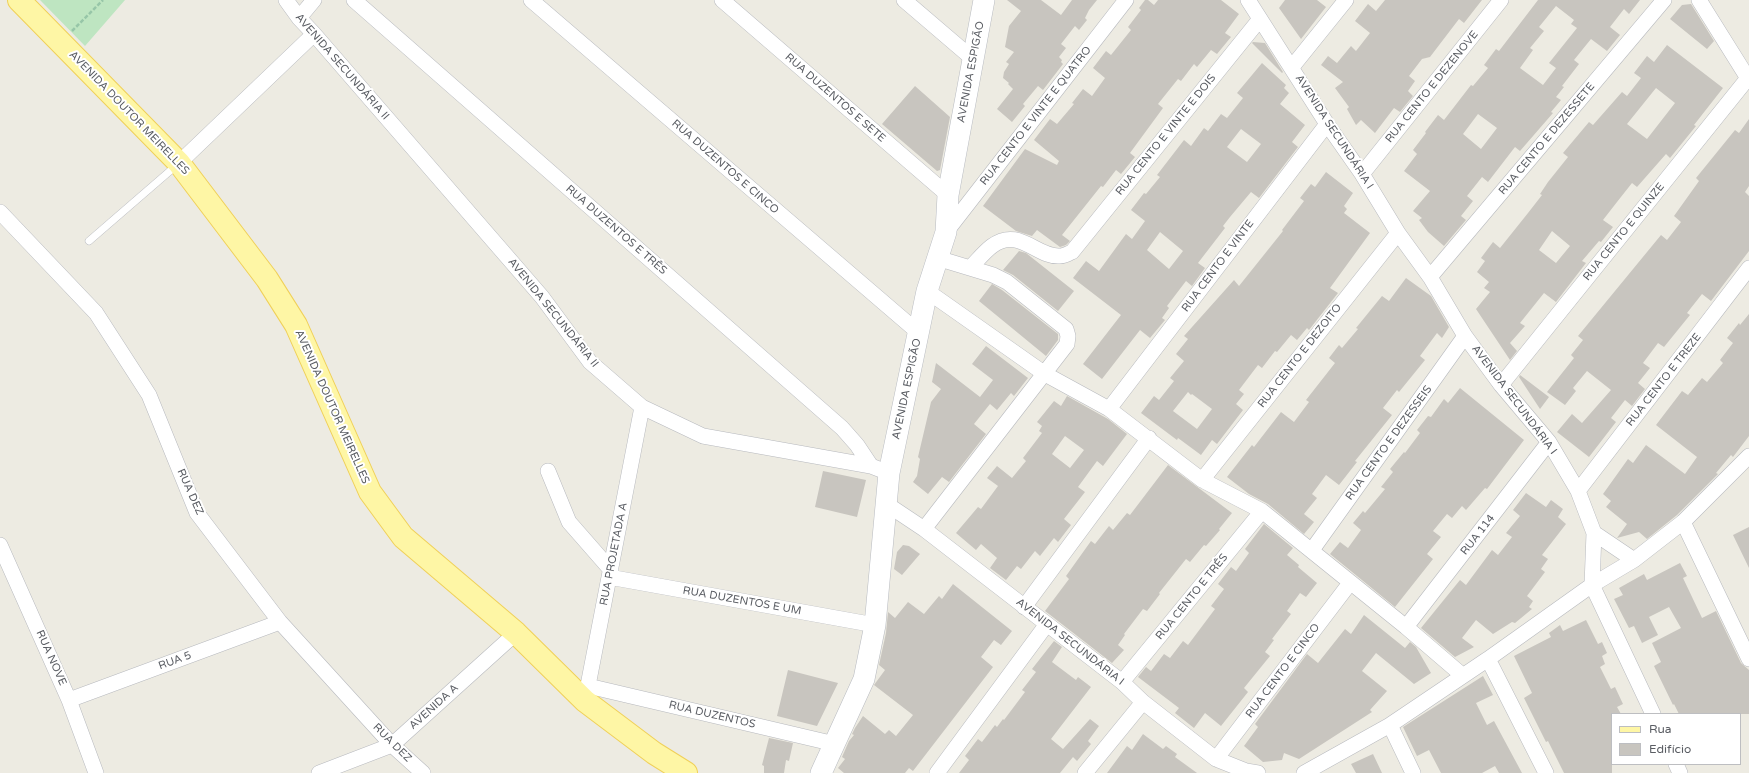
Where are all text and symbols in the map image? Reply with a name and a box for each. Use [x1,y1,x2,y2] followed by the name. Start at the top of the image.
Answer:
[292,11,392,123] street label: AVENIDA SECUNDÁRIA II
[955,20,987,124] street label: AVENIDA ESPIGÃO
[1383,28,1481,146] street label: RUA CENTO E DEZENOVE
[978,44,1094,188] street label: RUA CENTO E VINTE E QUATRO
[66,48,192,178] street label: AVENIDA DOUTOR MEIRELLES
[782,51,888,145] street label: RUA DUZENTOS E SETE
[1113,72,1219,198] street label: RUA CENTO E VINTE E DOIS
[1292,72,1376,192] street label: AVENIDA SECUNDÁRIA I
[1496,80,1598,198] street label: RUA CENTO E DEZESSETE
[669,117,781,217] street label: RUA DUZENTOS E CINCO
[1581,180,1667,284] street label: RUA CENTO E QUINZE
[563,182,669,278] street label: RUA DUZENTOS E TRÊS
[1179,217,1257,315] street label: RUA CENTO E VINTE
[505,256,601,370] street label: AVENIDA SECUNDÁRIA II
[1255,301,1345,411] street label: RUA CENTO E DEZOITO
[292,328,372,486] street label: AVENIDA DOUTOR MEIRELLES
[1624,331,1704,429] street label: RUA CENTO E TREZE
[890,337,924,441] street label: AVENIDA ESPIGÃO
[1469,343,1559,457] street label: AVENIDA SECUNDÁRIA I
[1343,383,1435,503] street label: RUA CENTO E DEZESSEIS
[174,467,206,517] street label: RUA DEZ
[598,501,630,607] street label: RUA PROJETADA A
[1458,512,1498,558] street label: RUA 114
[1153,551,1231,643] street label: RUA CENTO E TRÊS
[682,584,802,618] street label: RUA DUZENTOS E UM
[1013,596,1127,688] street label: AVENIDA SECUNDÁRIA I
[1243,621,1323,721] street label: RUA CENTO E CINCO
[33,628,69,688] street label: RUA NOVE
[157,649,193,673] street label: RUA 5
[407,681,461,733] street label: AVENIDA A
[667,699,757,731] street label: RUA DUZENTOS
[1611,713,1741,765] legend
[370,721,414,765] street label: RUA DEZ
[1649,722,1672,736] text: Rua
[1649,742,1691,756] text: Edifício

